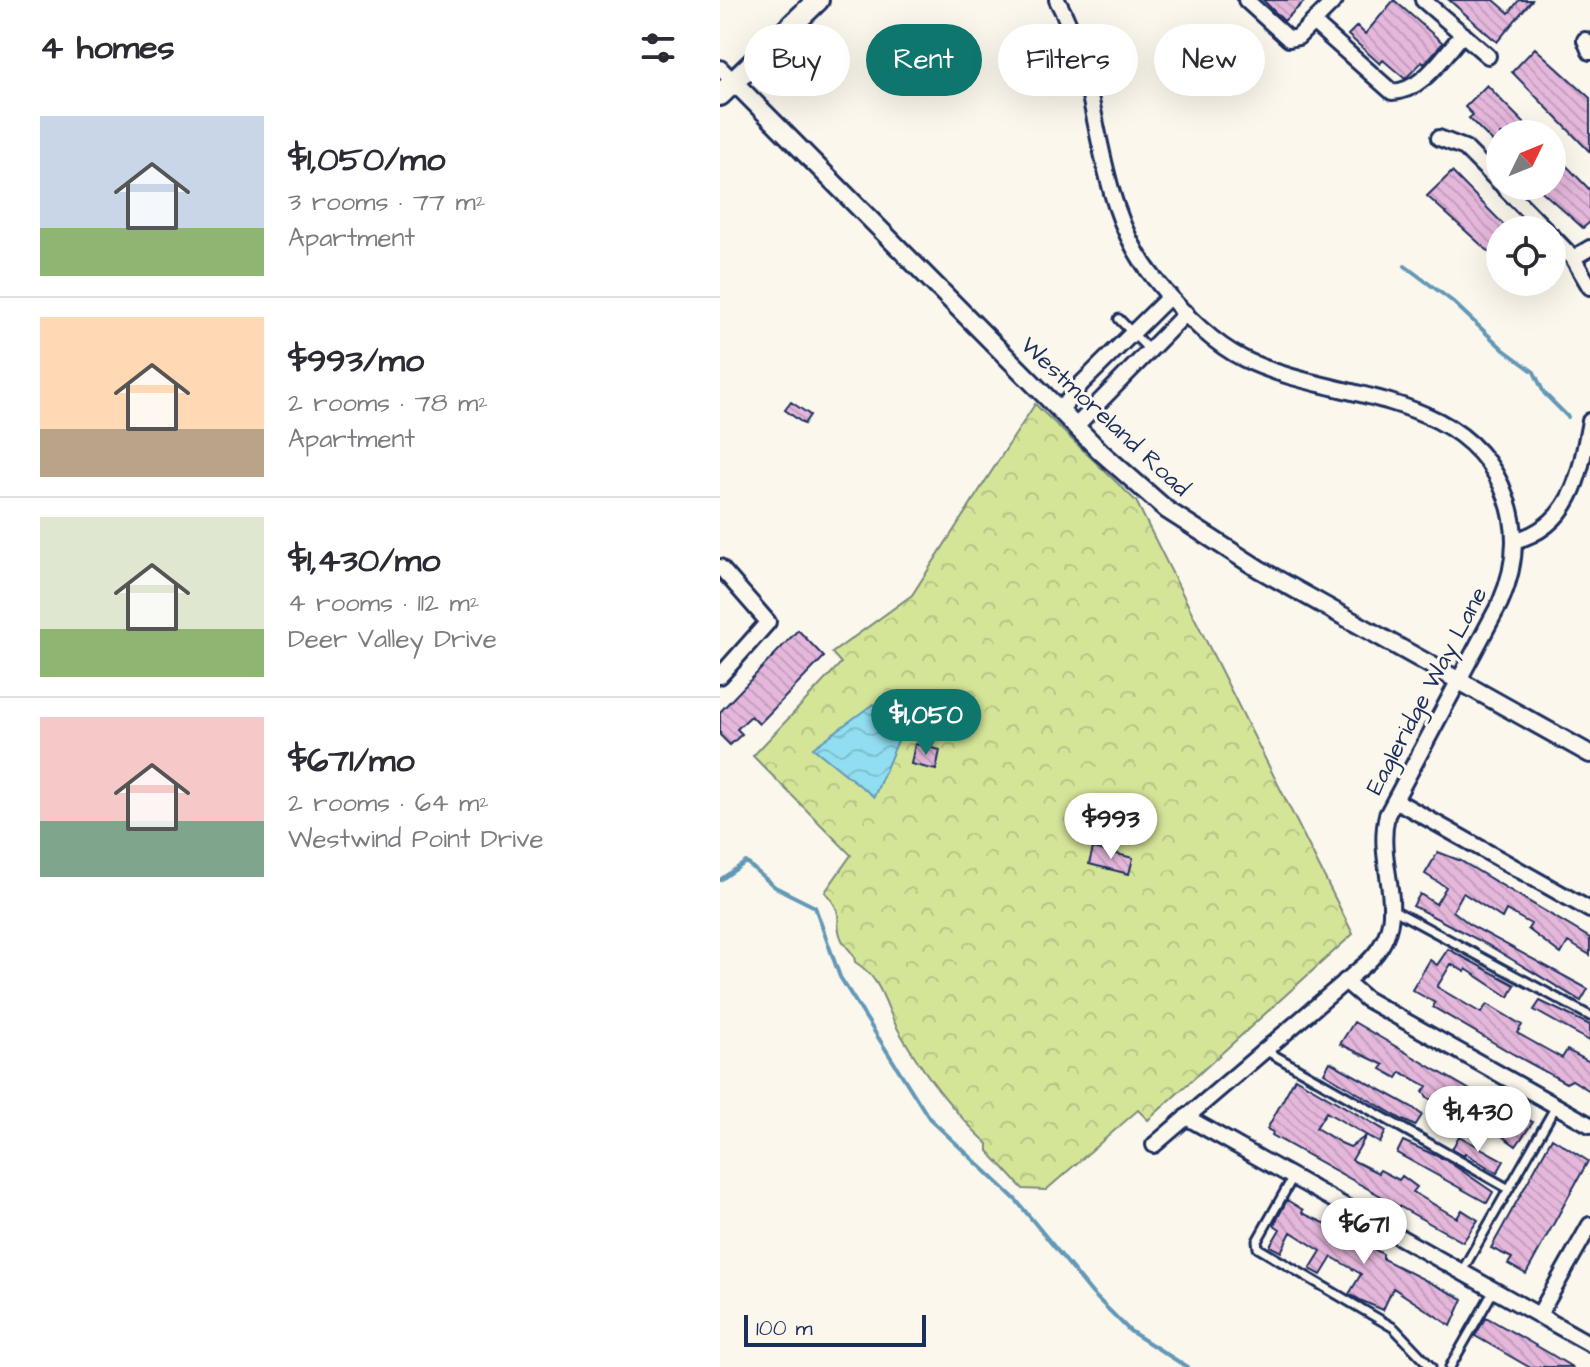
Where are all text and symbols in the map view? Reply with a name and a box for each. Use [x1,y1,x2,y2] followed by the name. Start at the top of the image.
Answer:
[40,24,175,72] text: 4 homes
[744,24,850,96] chip: Buy
[866,24,982,96] chip: Rent
[998,24,1138,96] chip: Filters
[1154,24,1265,96] chip: New
[636,26,680,70] icon: filters
[1486,120,1566,200] north arrow
[1486,120,1566,296] map controls
[288,136,445,184] text: $1,050/mo
[104,148,200,244] icon: home
[288,184,485,220] text: 3 rooms · 77 m²
[1486,216,1566,296] button: locate
[288,220,415,256] text: Apartment
[1013,329,1197,505] street label: Westmoreland Road
[288,337,424,385] text: $993/mo
[104,349,200,445] icon: home
[288,385,488,421] text: 2 rooms · 78 m²
[288,421,415,457] text: Apartment
[288,537,440,585] text: $1,430/mo
[104,549,200,645] icon: home
[1358,581,1497,801] street label: Eagleridge Way Lane
[288,585,479,621] text: 4 rooms · 112 m²
[288,621,497,657] text: Deer Valley Drive
[861,689,991,757] pin: $1,050
[889,697,963,733] text: $1,050
[288,737,415,785] text: $671/mo
[104,749,200,845] icon: home
[288,785,489,821] text: 2 rooms · 64 m²
[1064,793,1158,861] pin: $993
[1082,801,1140,837] text: $993
[288,821,544,857] text: Westwind Point Drive
[1413,1086,1543,1154] pin: $1,430
[1443,1094,1513,1130] text: $1,430
[1317,1198,1411,1266] pin: $671
[1339,1206,1389,1242] text: $671
[744,1311,926,1347] scale bar
[756,1313,813,1344] text: 100 m

